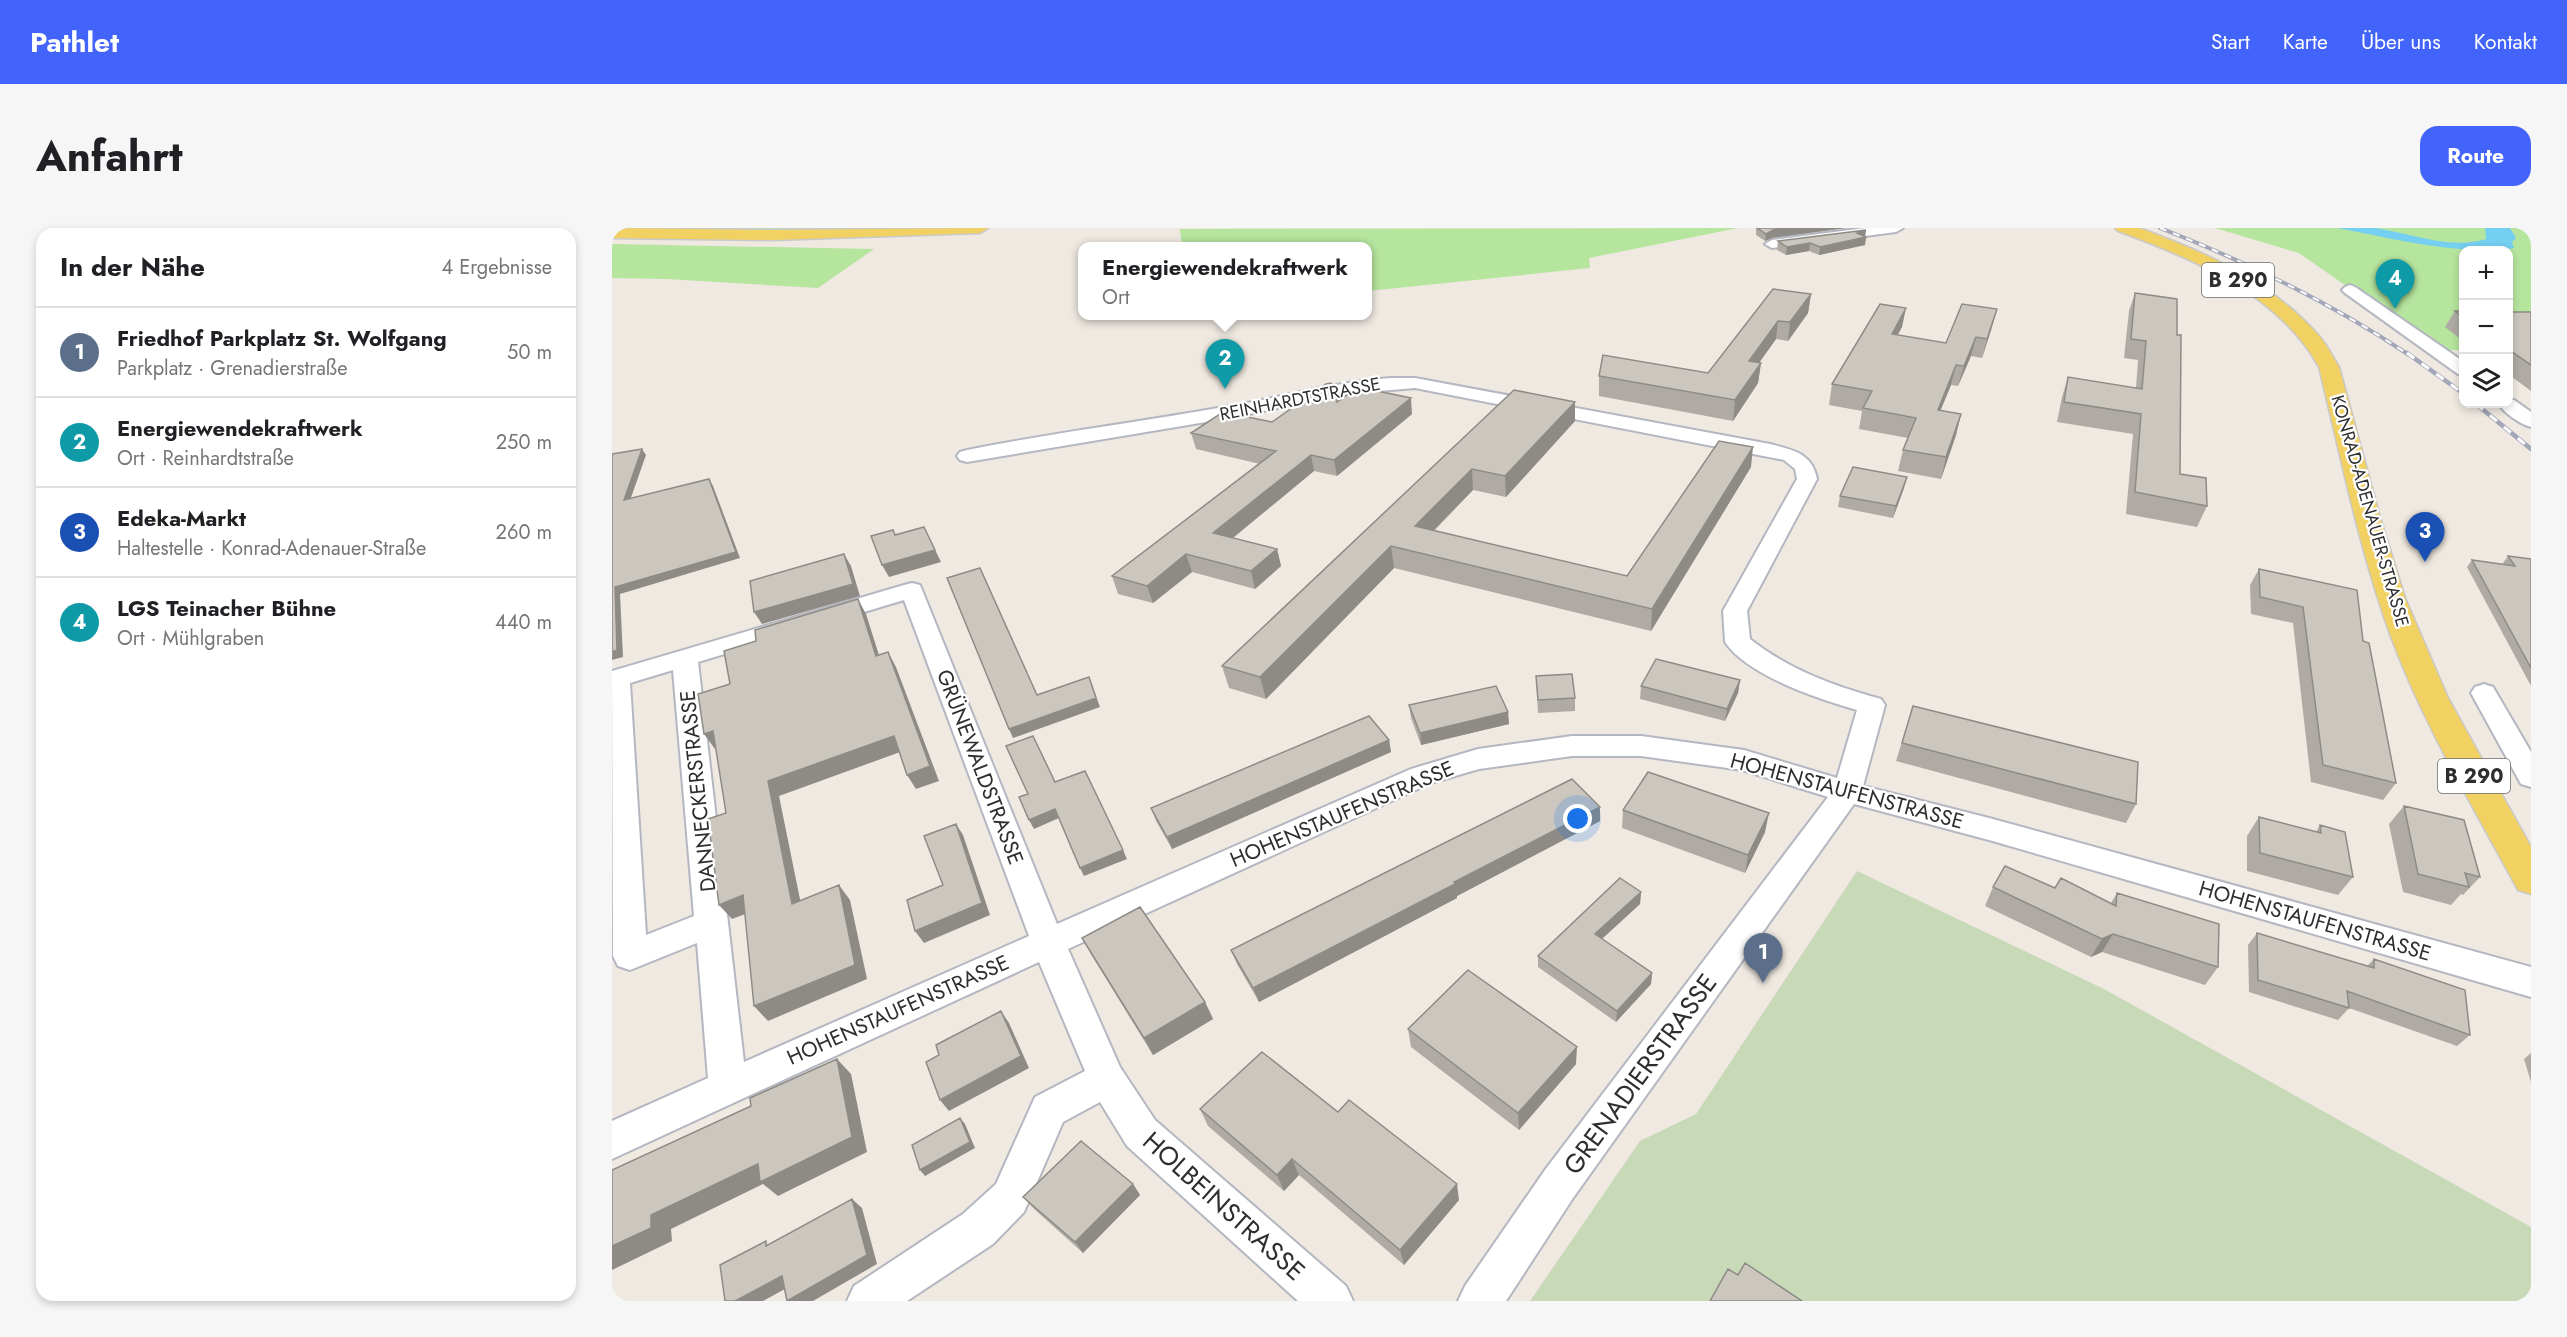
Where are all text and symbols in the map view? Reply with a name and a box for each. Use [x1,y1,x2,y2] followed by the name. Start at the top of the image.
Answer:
[30,22,119,63] text: Pathlet
[2211,27,2250,57] text: Start
[2283,27,2328,57] text: Karte
[2361,27,2441,57] text: Über uns
[2474,27,2537,57] text: Kontakt
[36,126,183,187] text: Anfahrt
[2420,126,2531,186] button: Route
[1078,242,1372,320] popup
[2459,246,2513,408] map controls
[2459,246,2513,300] button: +
[60,248,205,286] text: In der Nähe
[1102,251,1348,283] text: Energiewendekraftwerk
[442,253,552,282] text: 4 Ergebnisse
[2376,260,2414,309] pin: 4
[2202,263,2274,297] road number: B 290
[1102,283,1130,312] text: Ort
[2459,300,2513,354] button: −
[117,322,447,354] text: Friedhof Parkplatz St. Wolfgang
[74,338,85,367] text: 1
[507,338,552,367] text: 50 m
[1206,340,1244,389] pin: 2
[117,354,347,383] text: Parkplatz · Grenadierstraße
[2459,354,2513,408] button: layers
[1217,371,1383,427] street label: REINHARDTSTRASSE
[2324,392,2416,630] street label: KONRAD-ADENAUER-STRASSE
[117,412,363,444] text: Energiewendekraftwerk
[73,428,86,457] text: 2
[496,428,552,457] text: 250 m
[117,444,294,473] text: Ort · Reinhardtstraße
[117,502,246,534] text: Edeka-Markt
[2406,512,2444,562] pin: 3
[73,518,86,547] text: 3
[496,518,552,547] text: 260 m
[117,534,426,563] text: Haltestelle · Konrad-Adenauer-Straße
[117,592,336,624] text: LGS Teinacher Bühne
[73,608,86,637] text: 4
[495,608,552,637] text: 440 m
[117,624,264,653] text: Ort · Mühlgraben
[929,665,1031,869] street label: GRÜNEWALDSTRASSE
[672,689,724,893] street label: DANNECKERSTRASSE
[1727,745,1967,837] street label: HOHENSTAUFENSTRASSE
[1225,753,1459,875] street label: HOHENSTAUFENSTRASSE
[2438,759,2510,793] road number: B 290
[1563,804,1592,833] your location
[2195,873,2435,969] street label: HOHENSTAUFENSTRASSE
[1744,934,1782,983] pin: 1
[782,947,1014,1073] street label: HOHENSTAUFENSTRASSE
[1554,966,1726,1182] street label: GRENADIERSTRASSE
[1134,1123,1314,1289] street label: HOLBEINSTRASSE

